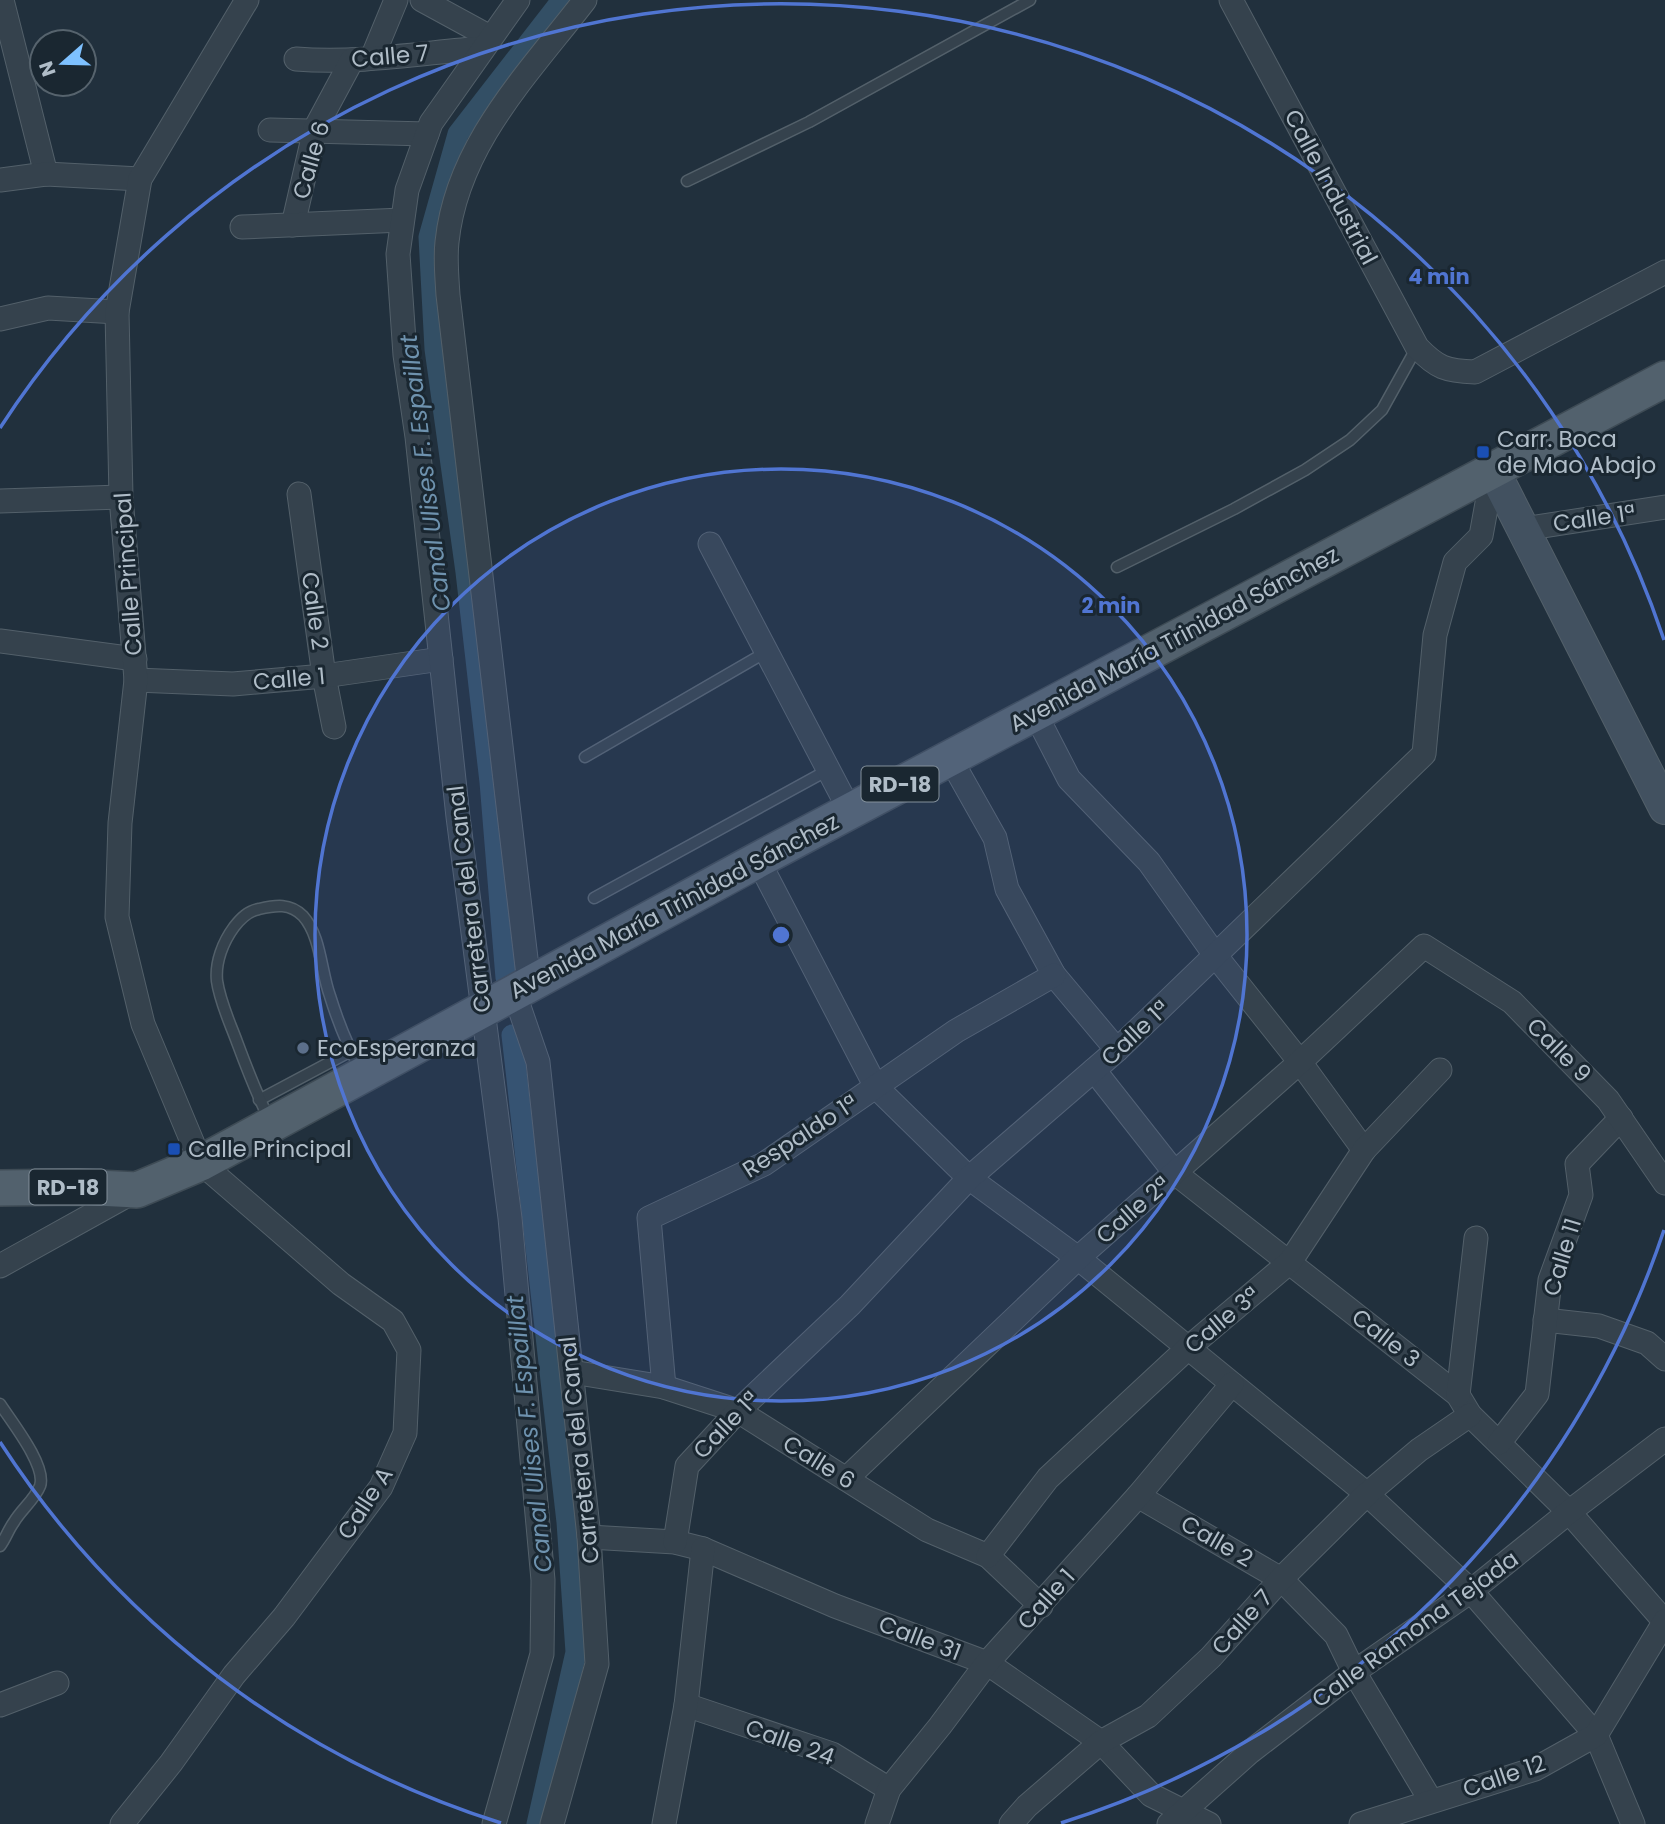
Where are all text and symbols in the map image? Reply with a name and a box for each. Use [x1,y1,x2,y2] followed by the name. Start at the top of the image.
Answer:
[28,28,98,98] north arrow
[350,37,430,75] street label: Calle 7
[32,57,63,80] text: N
[1277,104,1385,270] street label: Calle Industrial
[285,117,337,203] street label: Calle 6
[1408,262,1470,291] text: 4 min
[391,331,458,613] water label: Canal Ulises F. Espaillat
[1497,423,1656,481] place label: Carr. Boca de Mao Abajo
[1475,444,1491,460] marker: Carr. Boca de Mao Abajo
[106,491,150,657] street label: Calle Principal
[1551,496,1637,540] street label: Calle 1ª
[1004,538,1344,740] street label: Avenida María Trinidad Sánchez
[294,570,336,652] street label: Calle 2
[1081,591,1141,620] text: 2 min
[252,660,326,698] street label: Calle 1
[862,766,939,802] road number: RD-18
[439,784,499,1014] street label: Carretera del Canal
[504,805,844,1007] street label: Avenida María Trinidad Sánchez
[769,923,793,947] centre of rings
[1094,993,1176,1073] street label: Calle 1ª
[1520,1011,1598,1089] street label: Calle 9
[317,1032,476,1064] place label: EcoEsperanza
[295,1040,311,1056] marker: EcoEsperanza
[736,1087,864,1185] street label: Respaldo 1ª
[188,1133,352,1165] place label: Calle Principal
[166,1141,182,1157] marker: Calle Principal
[1089,1169,1177,1251] street label: Calle 2ª
[29,1170,106,1204] road number: RD-18
[1535,1214,1589,1300] street label: Calle 11
[1178,1279,1266,1361] street label: Calle 3ª
[498,1292,560,1574] water label: Canal Ulises F. Espaillat
[1345,1301,1427,1375] street label: Calle 3
[551,1335,607,1565] street label: Carretera del Canal
[686,1384,766,1466] street label: Calle 1ª
[777,1427,861,1497] street label: Calle 6
[330,1461,400,1545] street label: Calle A
[1175,1508,1259,1574] street label: Calle 2
[1305,1543,1525,1715] street label: Calle Ramona Tejada
[1010,1561,1082,1637] street label: Calle 1
[1204,1582,1280,1662] street label: Calle 7
[874,1608,966,1668] street label: Calle 31
[741,1711,839,1773] street label: Calle 24
[1458,1747,1550,1805] street label: Calle 12

